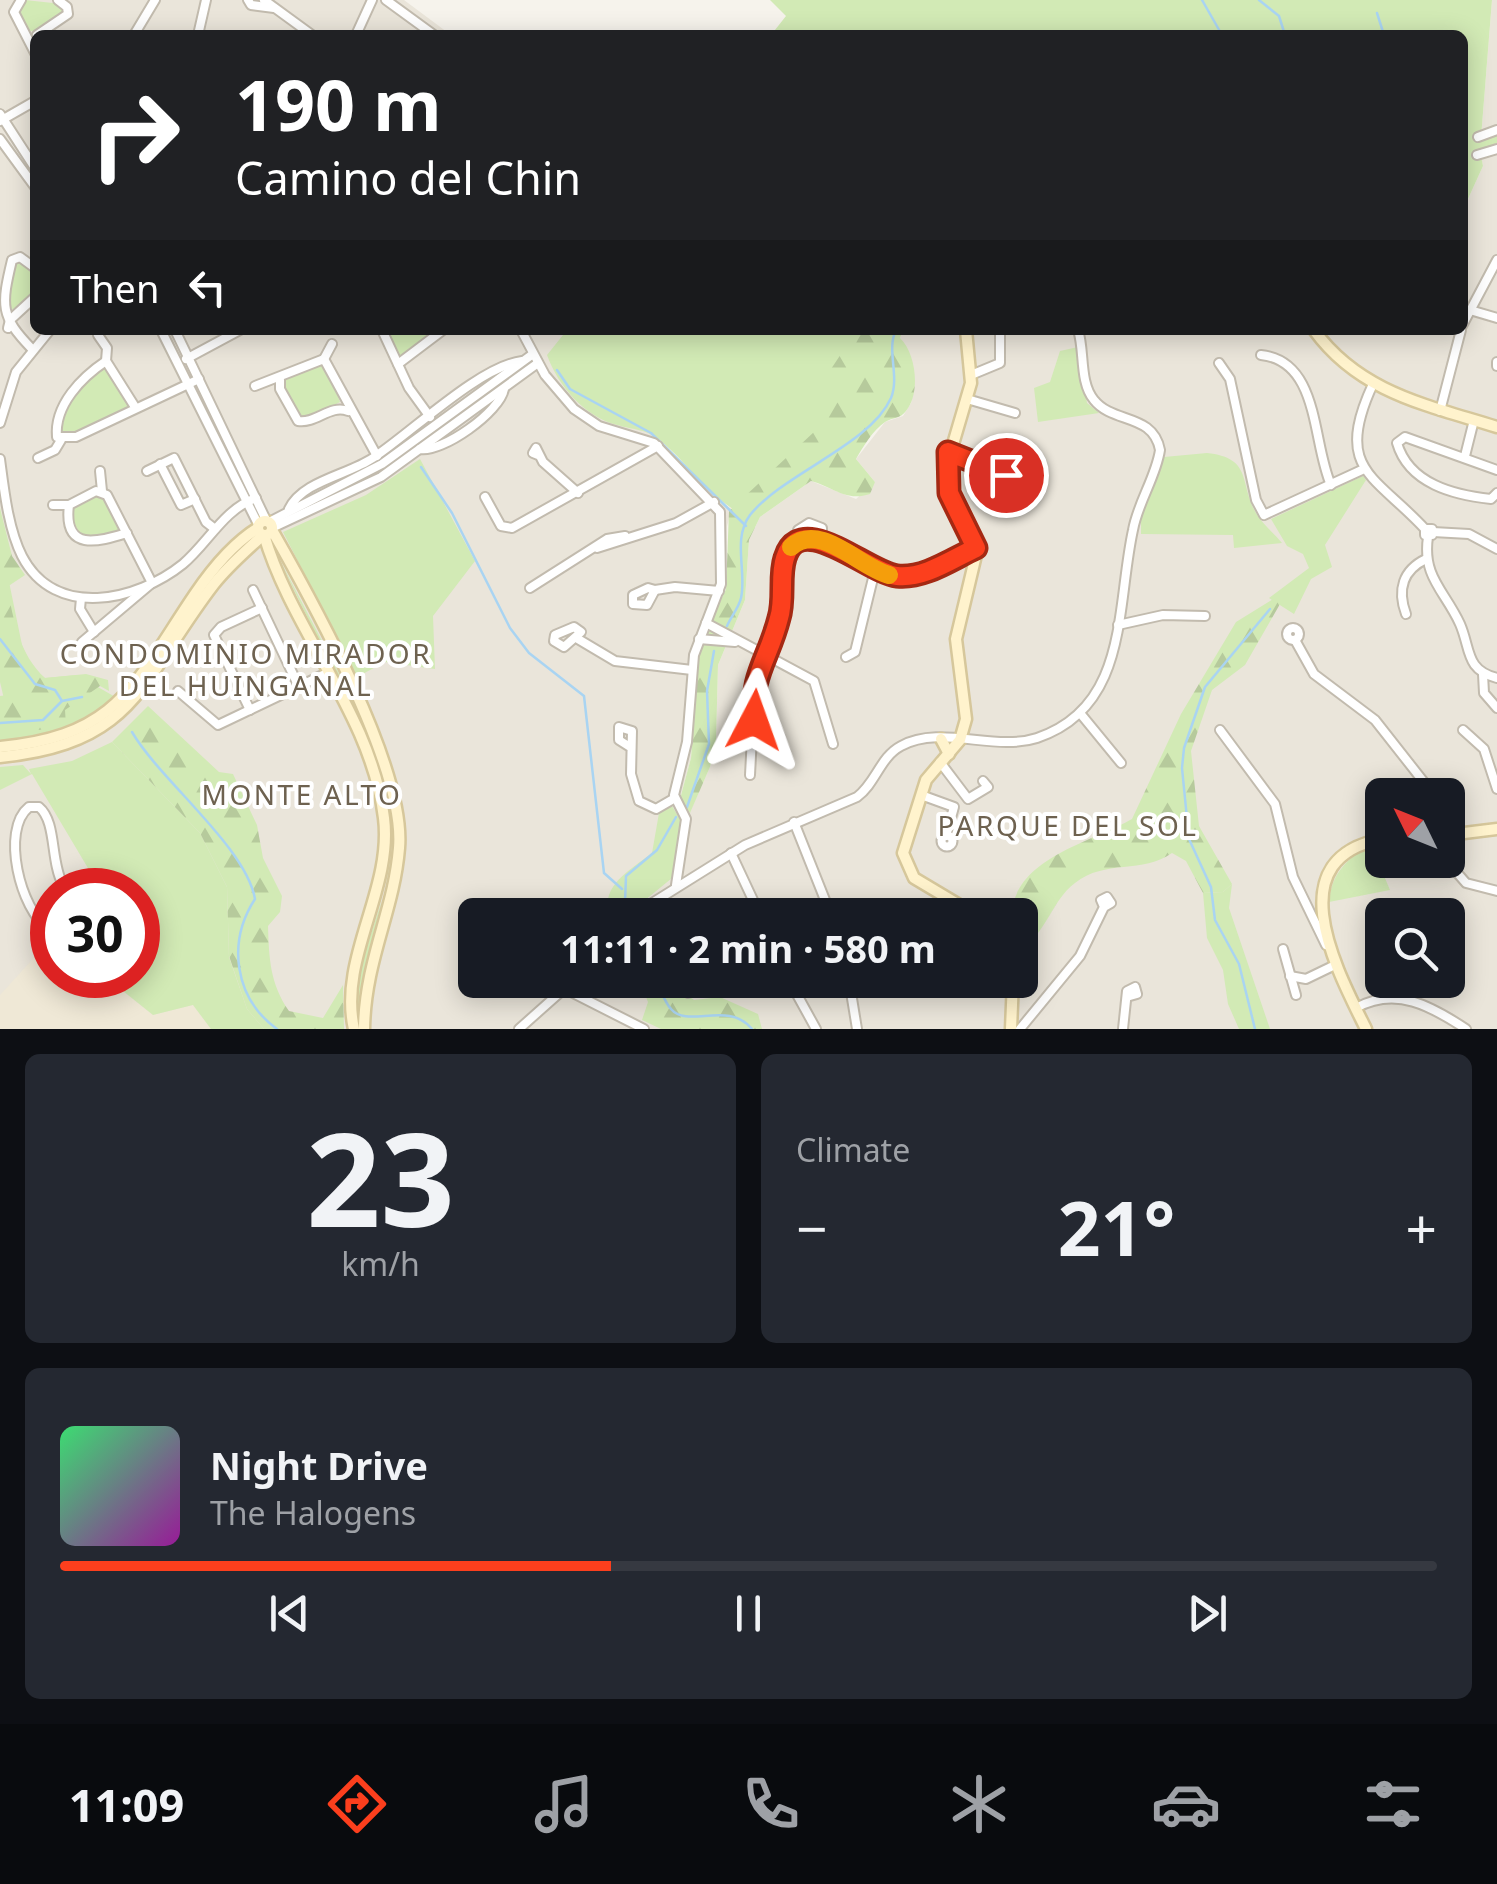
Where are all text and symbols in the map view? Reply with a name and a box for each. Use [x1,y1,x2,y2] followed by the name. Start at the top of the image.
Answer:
[235,56,442,152] text: 190 m
[70,70,200,200] icon: right
[235,147,581,208] text: Camino del Chin
[180,260,235,315] icon: left
[70,262,160,314] text: Then
[964,433,1049,518] pin
[979,448,1034,503] icon: arrive
[60,634,432,704] district label: CONDOMINIO MIRADOR DEL HUINGANAL
[702,668,806,772] position arrow
[202,775,402,813] district label: MONTE ALTO
[1365,778,1465,878] north arrow
[1365,778,1465,998] map controls
[938,806,1198,844] district label: PARQUE DEL SOL
[30,868,160,998] speed limit sign: 30
[1365,898,1465,998] button: search
[560,922,936,974] text: 11:11 · 2 min · 580 m
[306,1088,455,1265] text: 23
[796,1128,910,1171] text: Climate
[1058,1176,1175,1278] text: 21°
[796,1190,827,1265] text: −
[1406,1190,1437,1265] text: +
[341,1242,420,1285] text: km/h
[210,1439,428,1491] text: Night Drive
[210,1491,416,1534] text: The Halogens
[262,1586,317,1641] icon: previous
[721,1586,776,1641] icon: pause
[1180,1586,1235,1641] icon: next
[322,1769,392,1839] icon: directions
[529,1769,599,1839] icon: music
[736,1769,806,1839] icon: phone
[944,1769,1014,1839] icon: climate
[1151,1769,1221,1839] icon: car
[1358,1769,1428,1839] icon: filters
[69,1774,184,1835] text: 11:09

